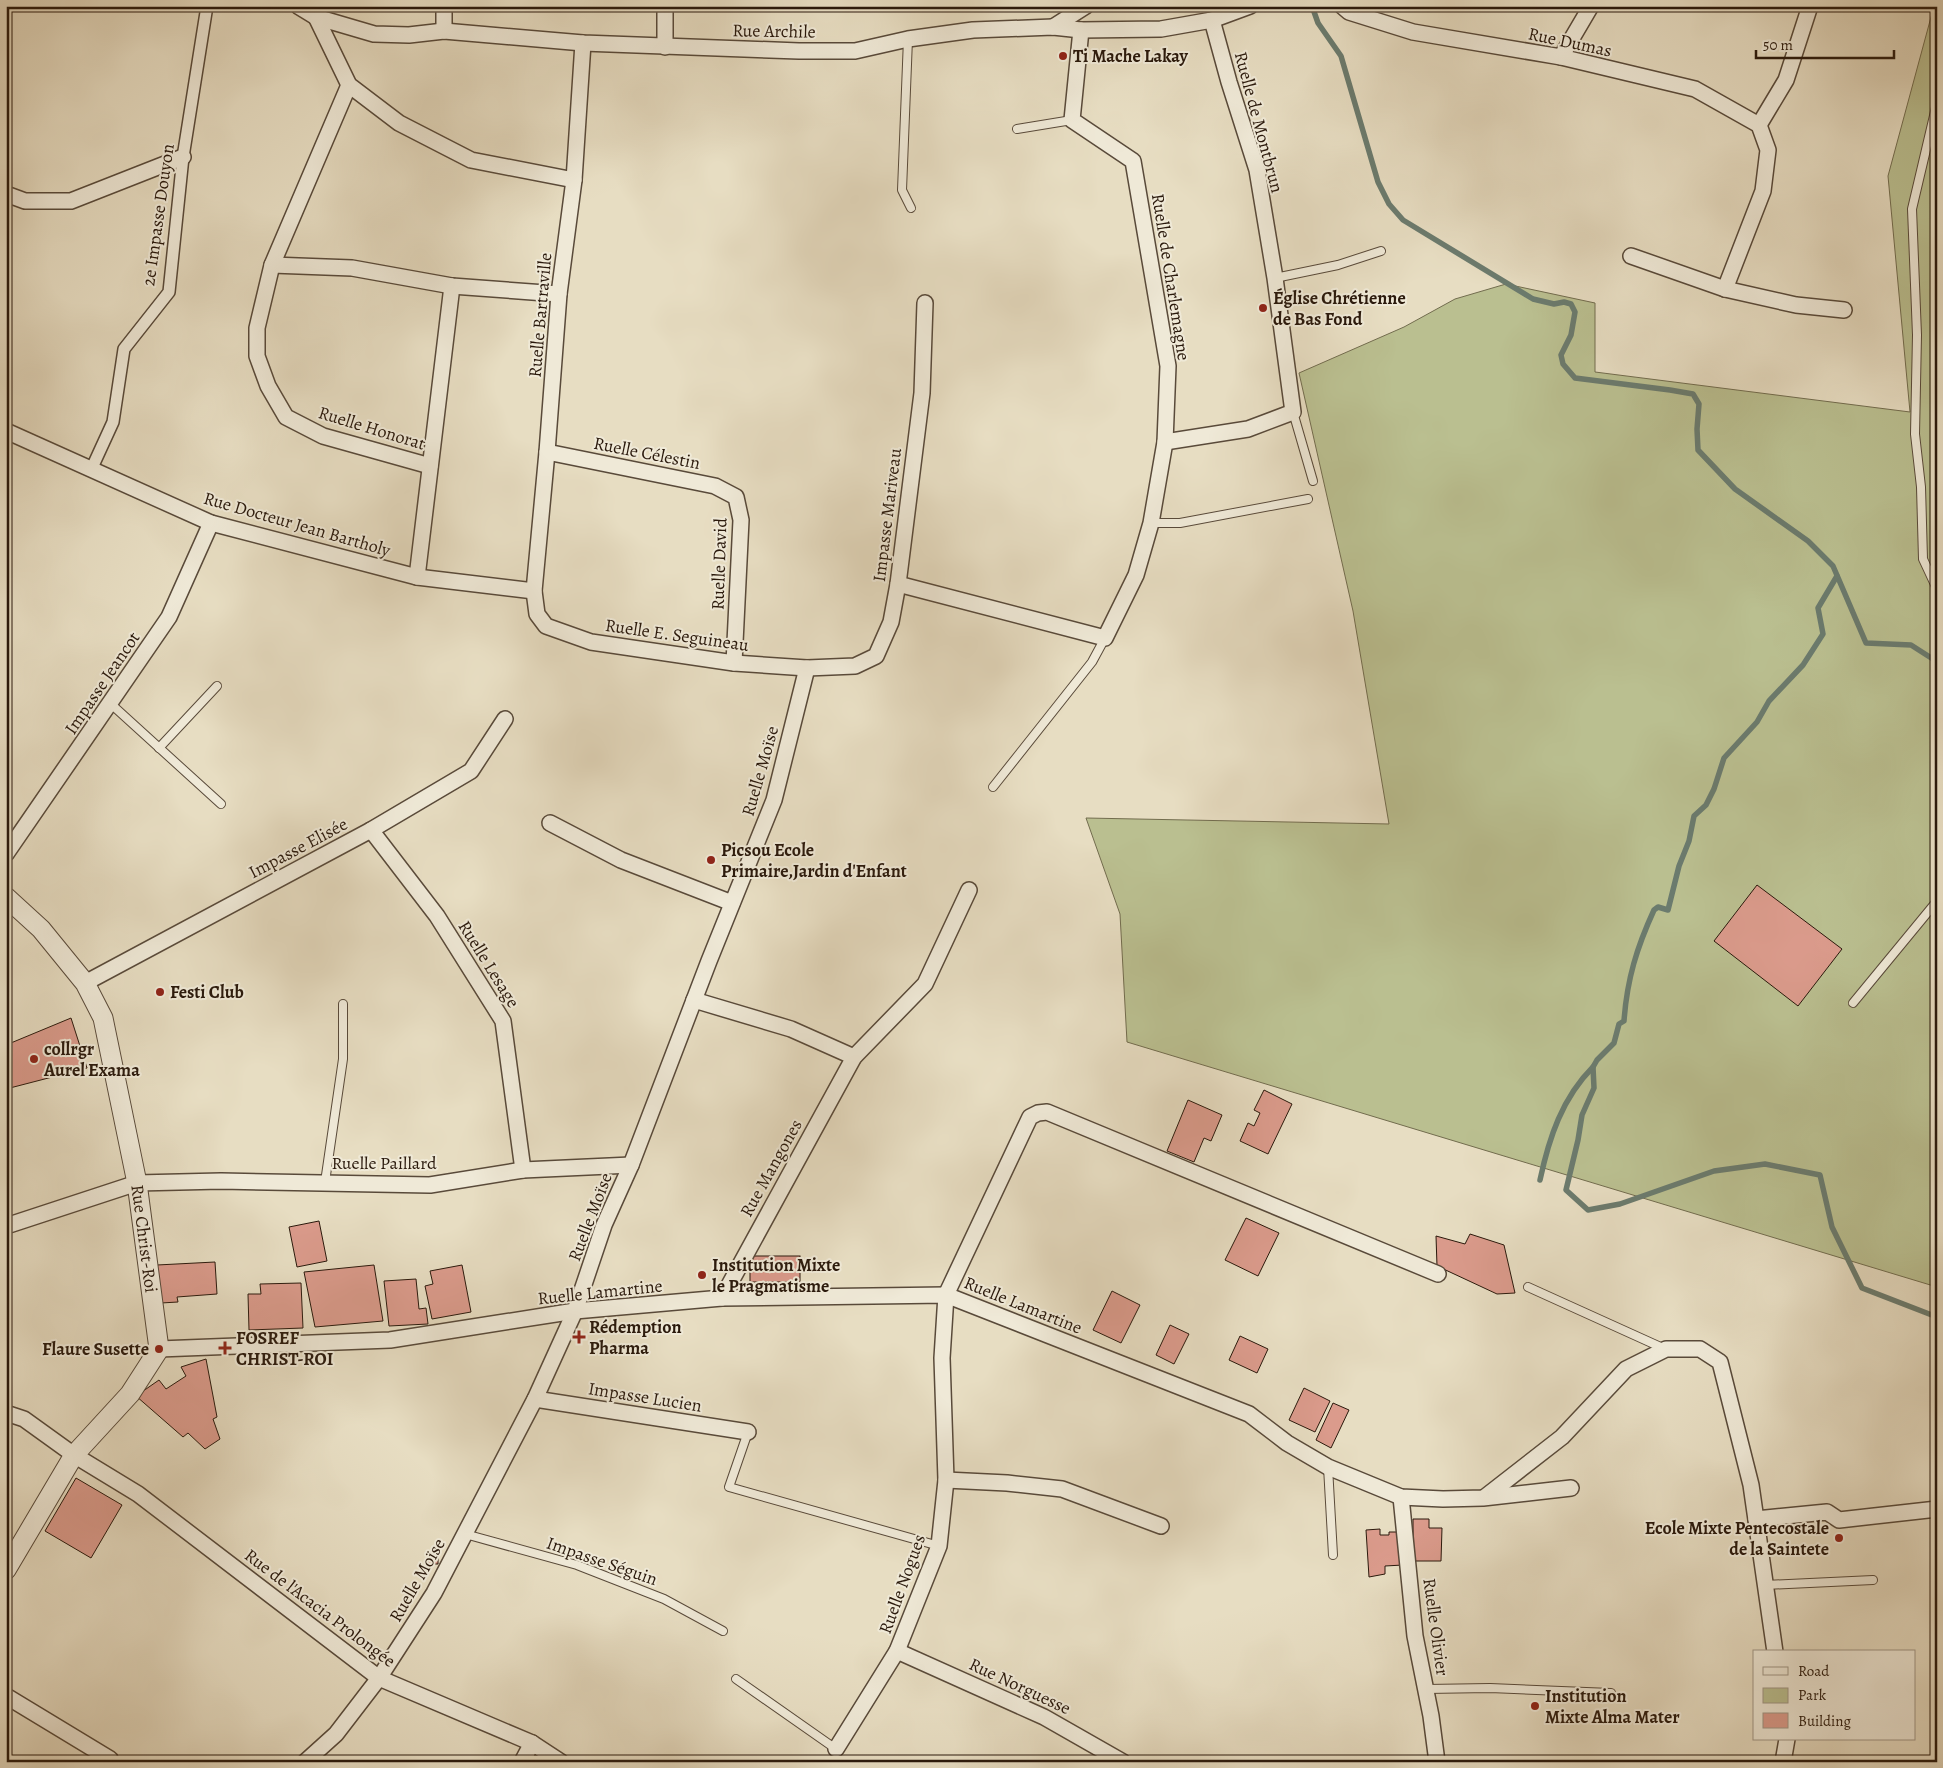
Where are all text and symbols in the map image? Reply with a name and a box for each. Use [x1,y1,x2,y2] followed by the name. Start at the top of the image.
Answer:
[732,18,816,44] street label: Rue Archile
[1526,21,1614,63] street label: Rue Dumas
[1756,28,1893,60] scale bar
[1763,35,1793,55] text: 50 m
[1073,44,1189,68] place label: Ti Mache Lakay
[1229,49,1289,195] street label: Ruelle de Montbrun
[1057,50,1069,62] marker: Ti Mache Lakay
[136,142,180,288] street label: 2e Impasse Douyon
[1146,192,1196,362] street label: Ruelle de Charlemagne
[523,252,557,378] street label: Ruelle Bartraville
[1273,286,1406,331] place label: Église Chrétienne de Bas Fond
[1257,302,1269,314] marker: Église Chrétienne de Bas Fond
[316,400,429,456] street label: Ruelle Honorat
[592,431,703,475] street label: Ruelle Célestin
[867,446,907,583] street label: Impasse Mariveau
[201,486,394,562] street label: Rue Docteur Jean Bartholy
[705,517,733,610] street label: Ruelle David
[604,613,751,657] street label: Ruelle E. Seguineau
[59,627,145,739] street label: Impasse Jeancot
[736,723,784,819] street label: Ruelle Moïse
[244,812,352,884] street label: Impasse Elisée
[721,838,907,883] place label: Picsou Ecole Primaire,Jardin d'Enfant
[705,854,717,866] marker: Picsou Ecole Primaire,Jardin d'Enfant
[453,916,525,1012] street label: Ruelle Lesage
[170,980,244,1004] place label: Festi Club
[154,986,166,998] marker: Festi Club
[43,1037,140,1082] place label: collrgr Aurel Exama
[28,1053,40,1065] marker: collrgr Aurel Exama
[734,1115,808,1221] street label: Rue Mangones
[331,1151,437,1175] street label: Ruelle Paillard
[562,1169,618,1265] street label: Ruelle Moïse
[125,1183,163,1294] street label: Rue Christ-Roi
[712,1253,840,1298] place label: Institution Mixte le Pragmatisme
[696,1269,708,1281] marker: Institution Mixte le Pragmatisme
[960,1270,1086,1340] street label: Ruelle Lamartine
[536,1274,664,1310] street label: Ruelle Lamartine
[589,1315,682,1360] place label: Rédemption Pharma
[236,1326,333,1371] place label: FOSREF CHRIST-ROI
[573,1331,585,1343] marker: Rédemption Pharma
[42,1337,149,1361] place label: Flaure Susette
[218,1341,232,1355] marker: FOSREF CHRIST-ROI
[153,1343,165,1355] marker: Flaure Susette
[586,1376,704,1418] street label: Impasse Lucien
[1645,1516,1829,1561] place label: Ecole Mixte Pentecostale de la Saintete
[543,1531,661,1591] street label: Impasse Séguin
[873,1531,931,1637] street label: Ruelle Nogues
[1833,1532,1845,1544] marker: Ecole Mixte Pentecostale de la Saintete
[383,1534,451,1626] street label: Ruelle Moïse
[240,1543,400,1673] street label: Rue de l'Acacia Prolongée
[1417,1576,1455,1678] street label: Ruelle Olivier
[1753,1650,1916,1740] legend
[965,1652,1075,1720] street label: Rue Norguesse
[1798,1661,1830,1681] text: Road
[1545,1684,1680,1729] place label: Institution Mixte Alma Mater
[1798,1685,1827,1705] text: Park
[1529,1700,1541,1712] marker: Institution Mixte Alma Mater
[1798,1711,1851,1731] text: Building

